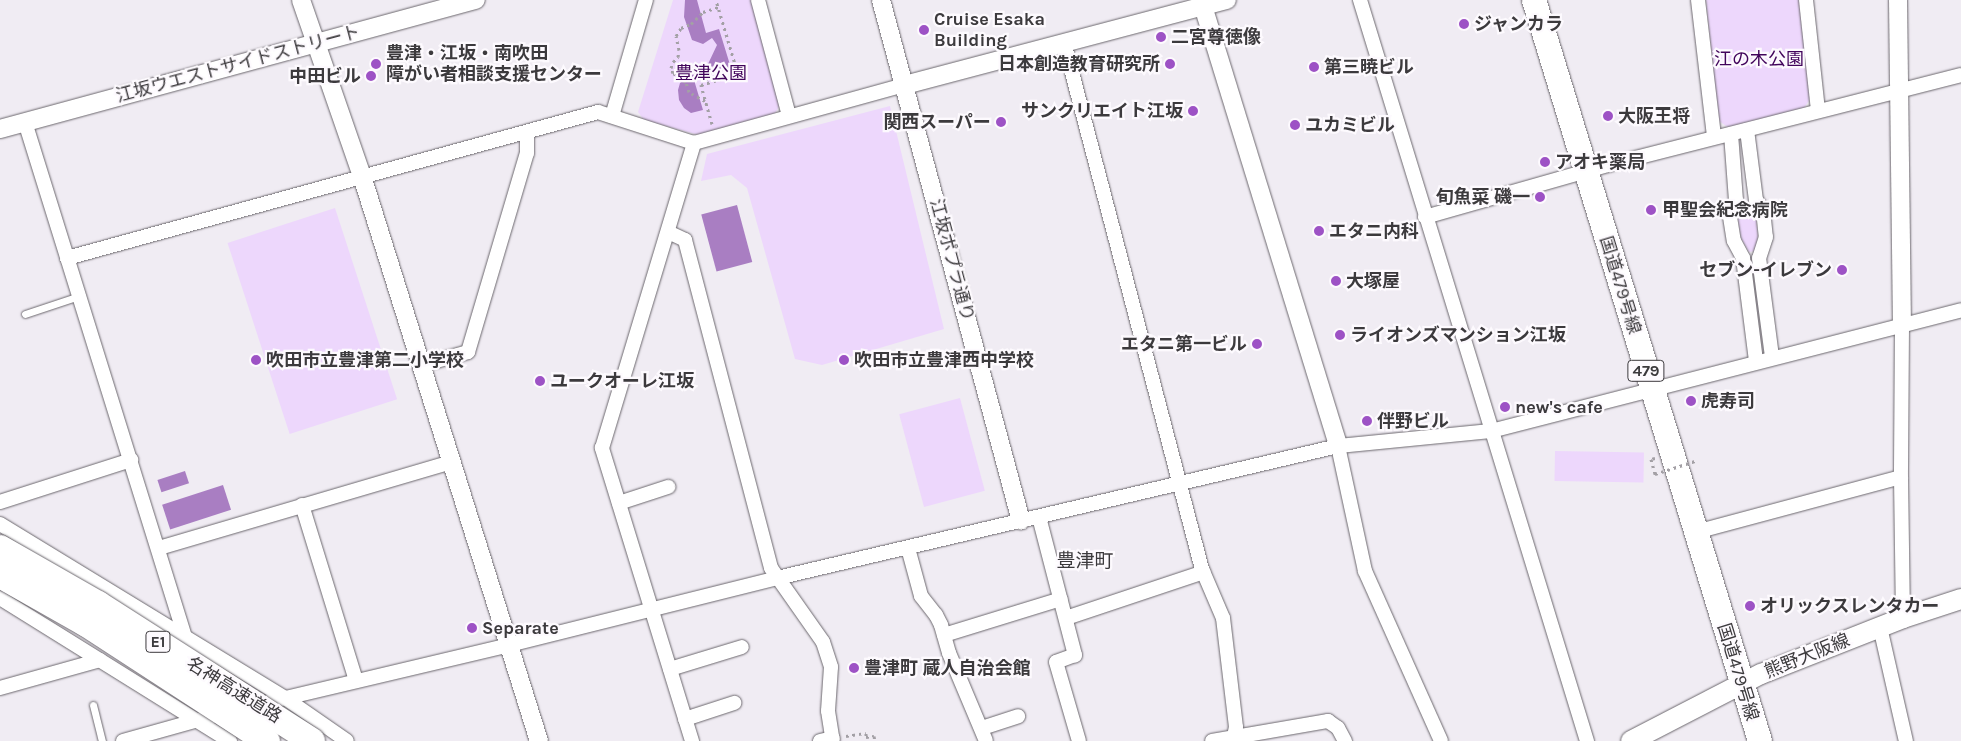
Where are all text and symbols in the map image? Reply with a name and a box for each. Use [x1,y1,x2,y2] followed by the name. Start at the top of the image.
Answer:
[934,9,1045,52] place label: Cruise Esaka Building
[1474,13,1564,35] place label: ジャンカラ
[1458,18,1470,30] marker: ジャンカラ
[113,21,363,107] street label: 江坂ウエストサイドストリート
[918,24,930,36] marker: Cruise Esaka Building
[1171,26,1261,48] place label: 二宮尊徳像
[1155,31,1167,43] marker: 二宮尊徳像
[386,43,602,86] place label: 豊津・江坂・南吹田 障がい者相談支援センター
[1714,48,1804,70] park label: 江の木公園
[998,53,1160,75] place label: 日本創造教育研究所
[1324,56,1414,78] place label: 第三暁ビル
[370,58,382,70] marker: 豊津・江坂・南吹田 障がい者相談支援センター
[1164,58,1176,70] marker: 日本創造教育研究所
[1308,61,1320,73] marker: 第三暁ビル
[675,62,747,84] park label: 豊津公園
[289,65,361,87] place label: 中田ビル
[365,70,377,82] marker: 中田ビル
[1021,100,1183,122] place label: サンクリエイト江坂
[1187,105,1199,117] marker: サンクリエイト江坂
[1618,105,1690,127] place label: 大阪王将
[1602,110,1614,122] marker: 大阪王将
[883,111,991,133] place label: 関西スーパー
[1305,114,1395,136] place label: ユカミビル
[995,116,1007,128] marker: 関西スーパー
[1289,119,1301,131] marker: ユカミビル
[1555,151,1645,173] place label: アオキ薬局
[1539,156,1551,168] marker: アオキ薬局
[1435,186,1530,208] place label: 旬魚菜 磯一
[1534,191,1546,203] marker: 旬魚菜 磯一
[925,196,979,324] street label: 江坂ポプラ通り
[1662,199,1788,221] place label: 甲聖会紀念病院
[1644,203,1658,217] marker: 甲聖会紀念病院
[1329,220,1419,242] place label: エタニ内科
[1313,225,1325,237] marker: エタニ内科
[1595,234,1645,336] street label: 国道479号線
[1699,259,1832,281] place label: セブン-イレブン
[1836,264,1848,276] marker: セブン-イレブン
[1346,270,1400,292] place label: 大塚屋
[1330,275,1342,287] marker: 大塚屋
[1350,324,1566,346] place label: ライオンズマンション江坂
[1334,329,1346,341] marker: ライオンズマンション江坂
[1121,333,1247,355] place label: エタニ第一ビル
[1251,338,1263,350] marker: エタニ第一ビル
[266,349,464,371] place label: 吹田市立豊津第二小学校
[854,349,1034,371] place label: 吹田市立豊津西中学校
[250,354,262,366] marker: 吹田市立豊津第二小学校
[838,354,850,366] marker: 吹田市立豊津西中学校
[1627,358,1665,384] road number: 479
[550,370,694,392] place label: ユークオーレ江坂
[534,375,546,387] marker: ユークオーレ江坂
[1701,390,1755,412] place label: 虎寿司
[1685,395,1697,407] marker: 虎寿司
[1515,396,1603,418] place label: new's cafe
[1499,401,1511,413] marker: new's cafe
[1377,410,1449,432] place label: 伴野ビル
[1361,415,1373,427] marker: 伴野ビル
[1057,551,1113,573] district label: 豊津町
[1760,595,1940,617] place label: オリックスレンタカー
[1744,600,1756,612] marker: オリックスレンタカー
[482,617,559,639] place label: Separate
[1713,621,1763,723] street label: 国道479号線
[466,622,478,634] marker: Separate
[144,628,172,656] road number: E1
[1761,629,1853,683] street label: 熊野大阪線
[182,652,286,728] street label: 名神高速道路
[864,657,1031,679] place label: 豊津町 蔵人自治会館
[848,662,860,674] marker: 豊津町 蔵人自治会館

